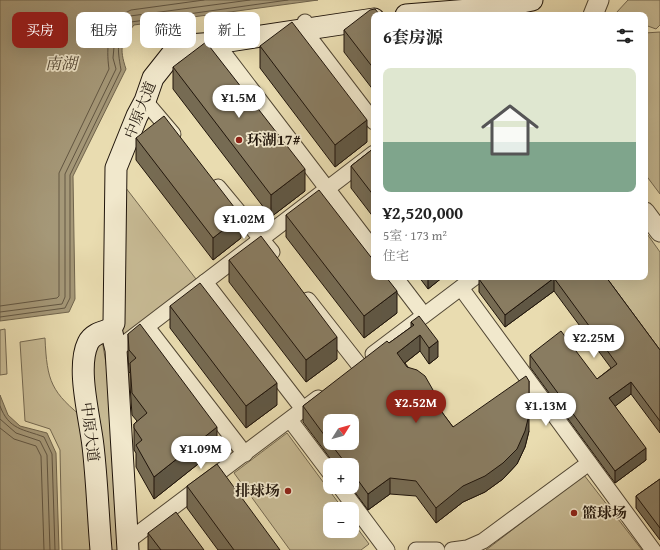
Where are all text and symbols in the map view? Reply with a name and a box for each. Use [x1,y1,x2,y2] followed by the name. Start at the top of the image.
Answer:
[12,12,68,48] chip: 买房
[76,12,132,48] chip: 租房
[140,12,196,48] chip: 筛选
[204,12,260,48] chip: 新上
[383,24,443,49] text: 6套房源
[614,25,636,47] icon: filters
[45,51,80,75] water label: 南湖
[119,78,161,142] street label: 中原大道
[211,85,267,119] pin: ¥1.5M
[221,88,257,107] text: ¥1.5M
[474,94,546,166] icon: home
[247,129,301,150] place label: 环湖17#
[234,135,244,145] marker: 环湖17#
[383,200,463,225] text: ¥2,520,000
[211,206,277,240] pin: ¥1.02M
[223,209,265,228] text: ¥1.02M
[383,226,447,245] text: 5室 · 173 m²
[383,246,409,265] text: 住宅
[561,325,627,359] pin: ¥2.25M
[573,328,615,347] text: ¥2.25M
[383,390,449,424] pin: ¥2.52M
[395,393,437,412] text: ¥2.52M
[513,393,579,427] pin: ¥1.13M
[525,396,567,415] text: ¥1.13M
[76,401,105,463] street label: 中原大道
[323,414,359,450] north arrow
[323,414,359,538] map controls
[168,436,234,470] pin: ¥1.09M
[180,439,222,458] text: ¥1.09M
[323,458,359,494] button: +
[235,480,280,501] place label: 排球场
[283,486,293,496] marker: 排球场
[323,502,359,538] button: −
[582,502,627,523] place label: 篮球场
[569,508,579,518] marker: 篮球场

